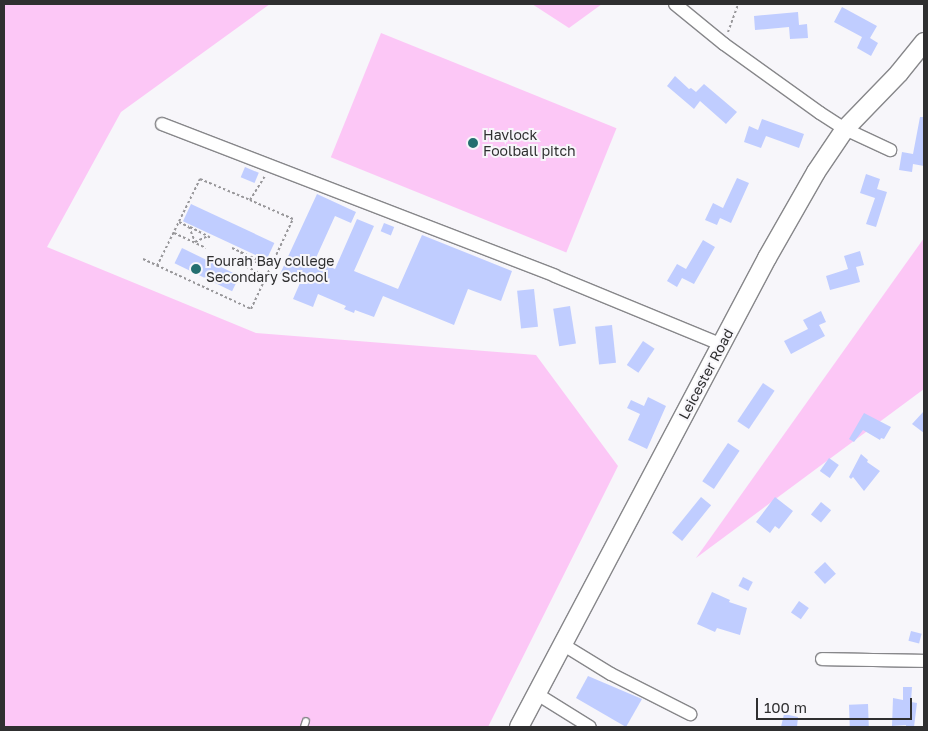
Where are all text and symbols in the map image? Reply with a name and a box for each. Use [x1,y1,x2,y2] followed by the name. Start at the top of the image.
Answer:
[483,127,576,160] place label: Havlock Foolball pitch
[467,137,479,149] marker: Havlock Foolball pitch
[206,253,334,286] place label: Fourah Bay college Secondary School
[190,263,202,275] marker: Fourah Bay college Secondary School
[675,326,737,422] street label: Leicester Road
[758,688,914,720] scale bar
[764,698,807,716] text: 100 m

